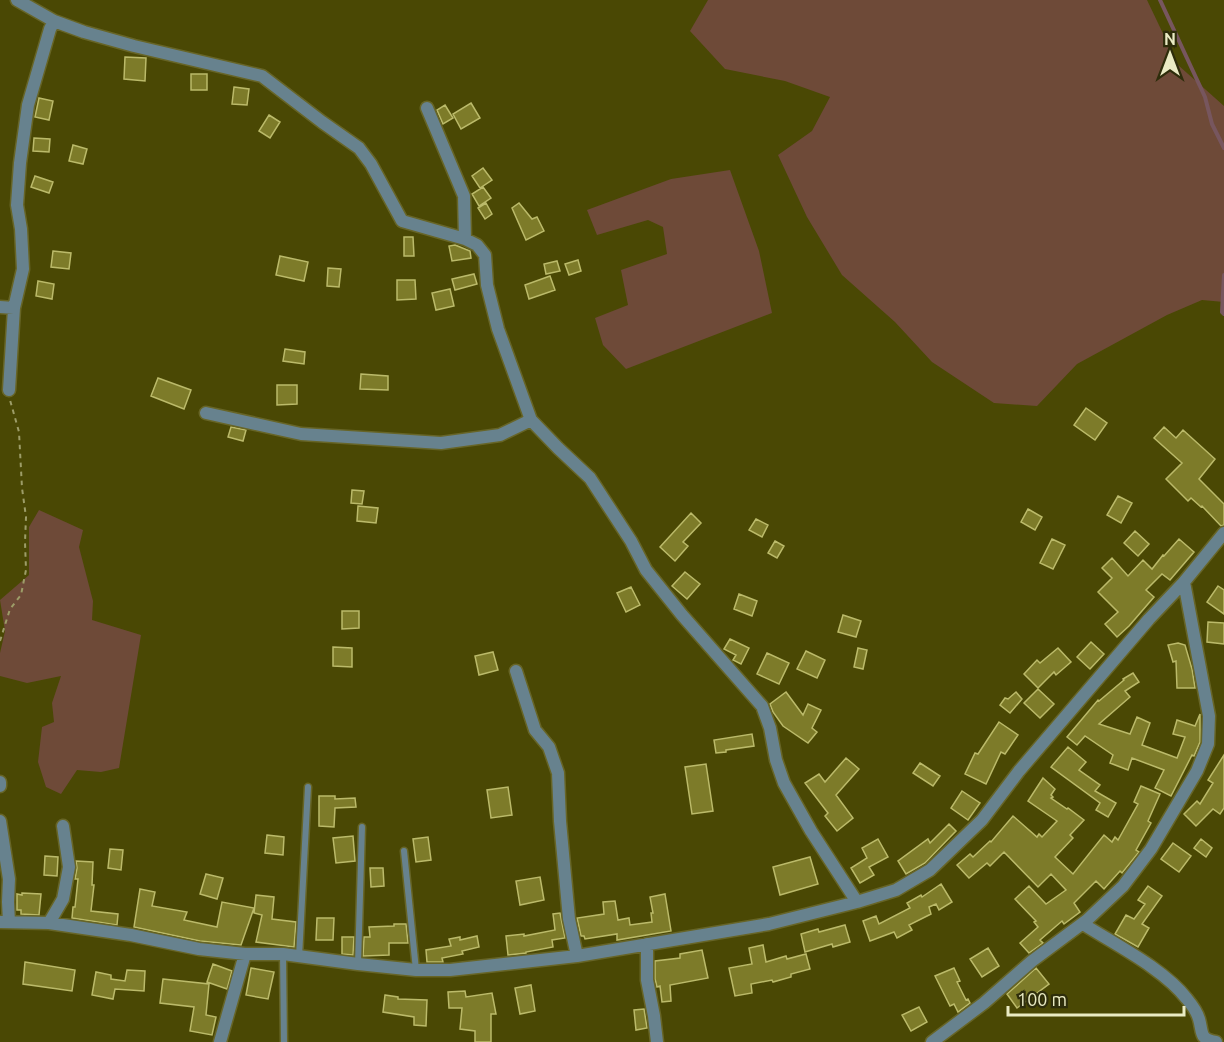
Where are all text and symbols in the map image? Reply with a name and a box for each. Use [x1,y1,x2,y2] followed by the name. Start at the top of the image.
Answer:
[1140,24,1200,84] north arrow
[1164,30,1176,48] text: N
[1008,979,1184,1017] scale bar
[1017,989,1067,1009] text: 100 m

